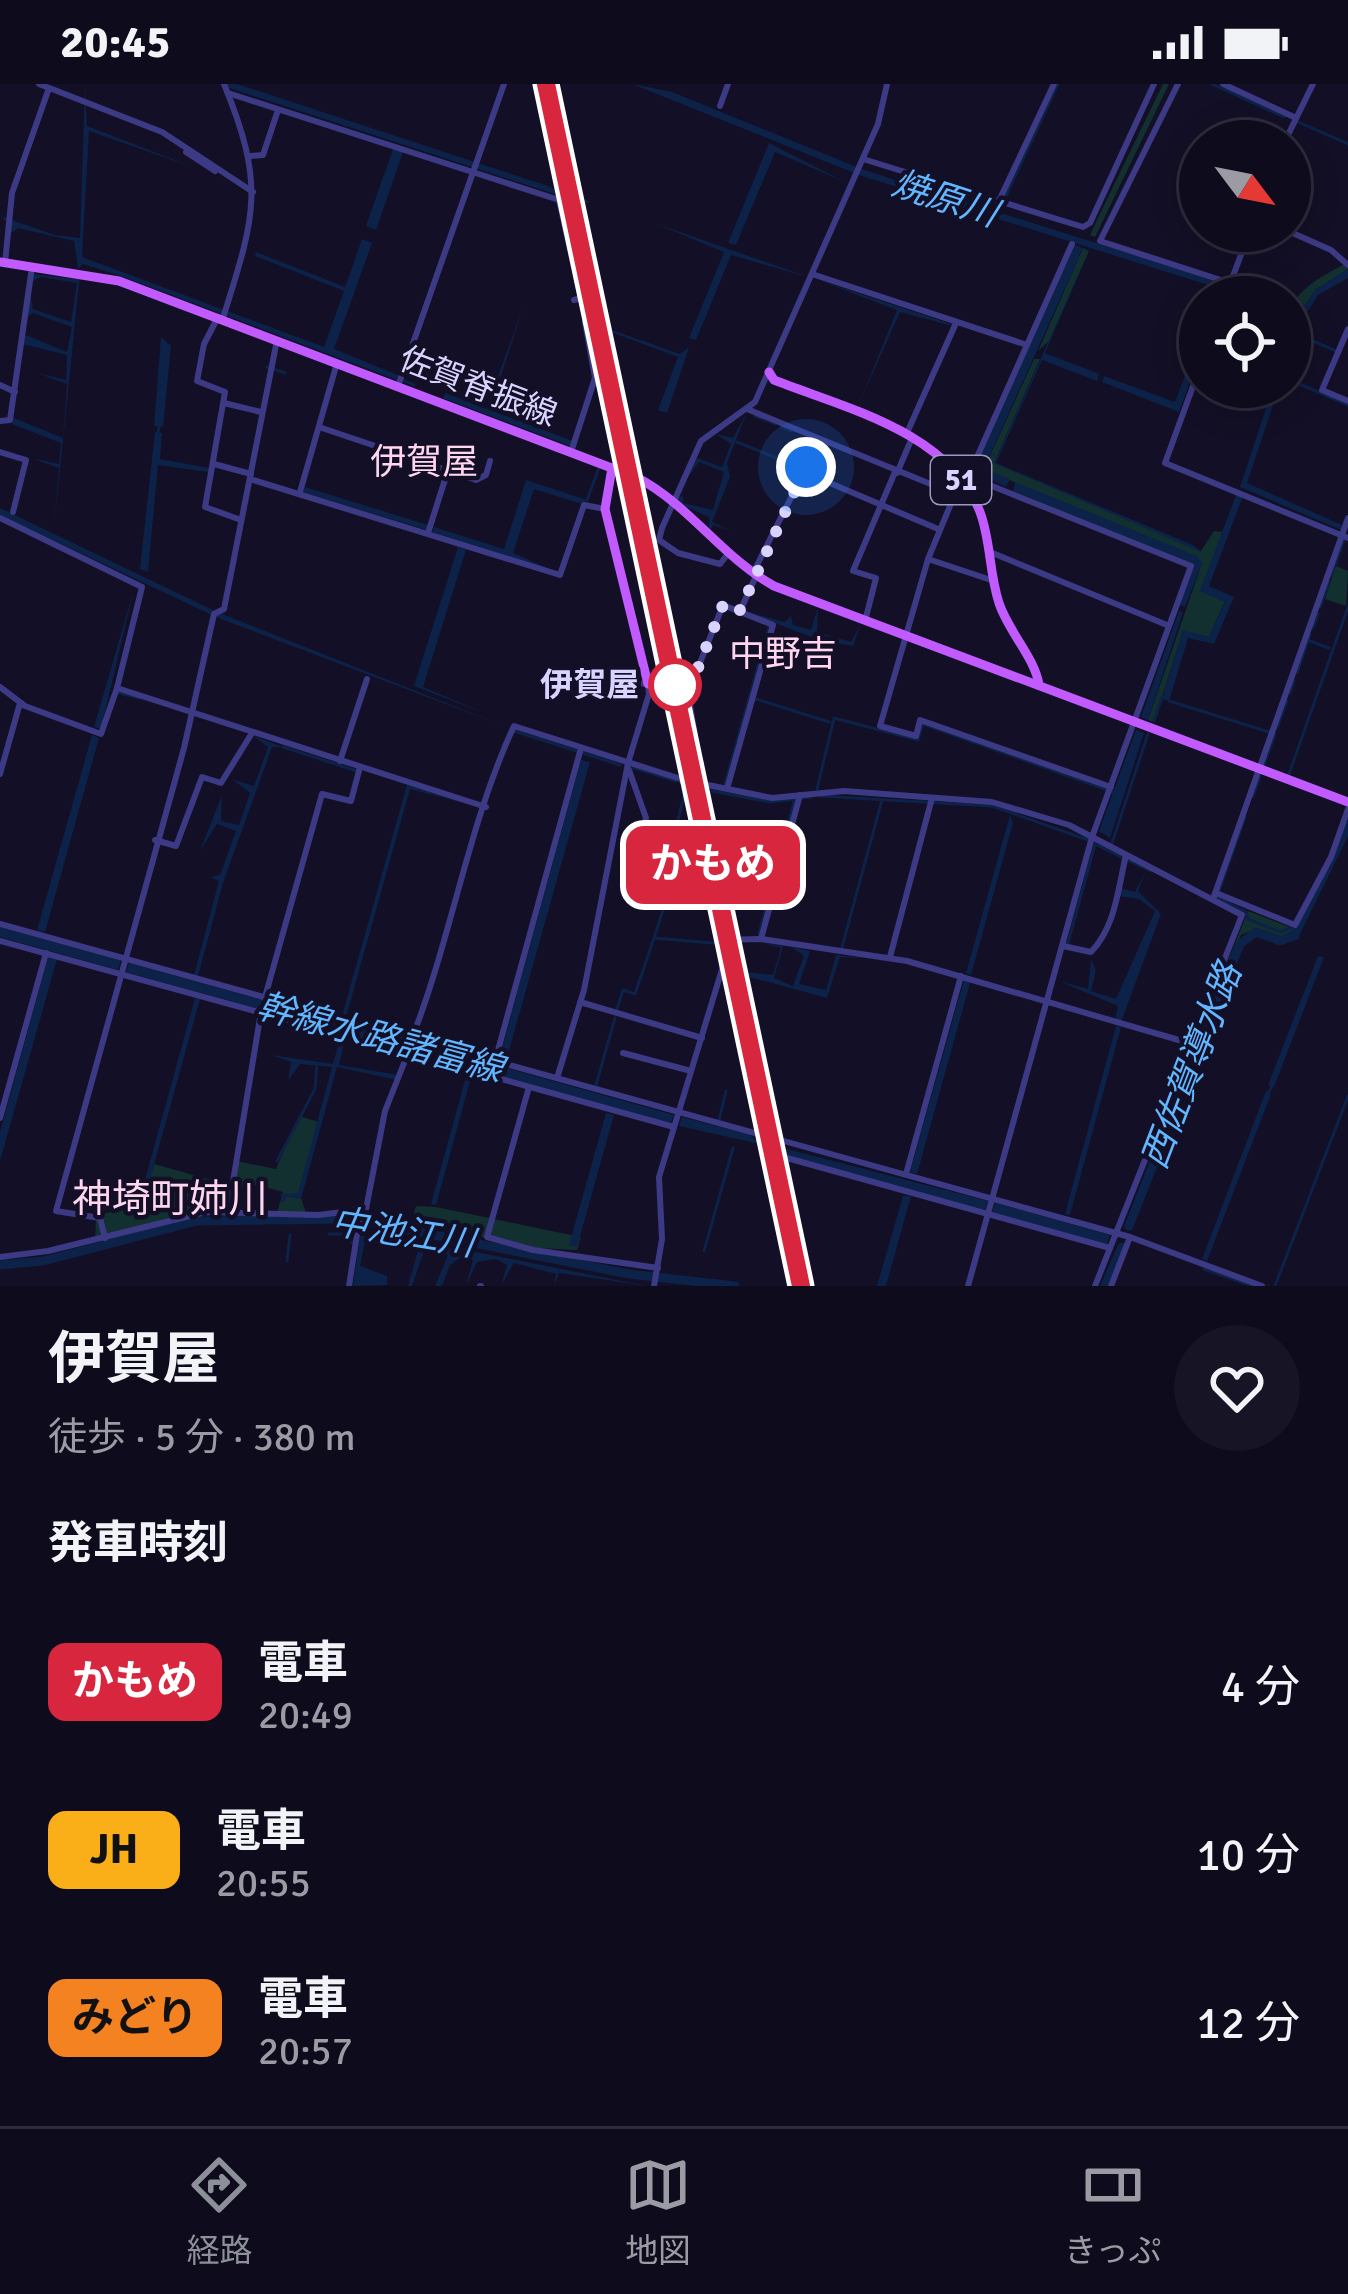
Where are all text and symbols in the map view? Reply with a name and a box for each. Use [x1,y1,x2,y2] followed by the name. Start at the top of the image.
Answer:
[60,15,170,70] text: 20:45
[1179,120,1311,252] north arrow
[1179,120,1311,408] map controls
[887,161,1007,238] water label: 焼原川
[1179,276,1311,408] button: locate
[394,338,562,436] street label: 佐賀脊振線
[776,437,836,497] your location
[370,440,478,485] district label: 伊賀屋
[931,456,991,504] road number: 51
[729,632,837,677] district label: 中野吉
[650,660,700,710] marker: 伊賀屋
[540,665,639,706] place label: 伊賀屋
[644,826,782,904] line badge: かもめ
[650,839,776,890] text: かもめ
[1132,954,1253,1175] water label: 西佐賀導水路
[252,984,511,1093] water label: 幹線水路諸富線
[72,1175,268,1223] district label: 神埼町姉川
[328,1200,482,1267] water label: 中池江川
[48,1324,219,1395] text: 伊賀屋
[1174,1325,1300,1451] button: heart
[48,1413,356,1461] text: 徒歩 · 5 分 · 380 m
[48,1516,228,1571] text: 発車時刻
[258,1636,348,1691] text: 電車
[72,1656,198,1707] text: かもめ
[1221,1660,1300,1715] text: 4 分
[258,1691,353,1739] text: 20:49
[216,1804,306,1859] text: 電車
[90,1824,138,1875] text: JH
[1196,1828,1300,1883] text: 10 分
[216,1859,311,1907] text: 20:55
[258,1972,348,2027] text: 電車
[72,1992,198,2043] text: みどり
[1196,1996,1300,2051] text: 12 分
[258,2027,353,2075] text: 20:57
[186,2152,252,2272] tab: 経路
[625,2152,691,2272] tab: 地図
[1064,2152,1162,2272] tab: きっぷ

